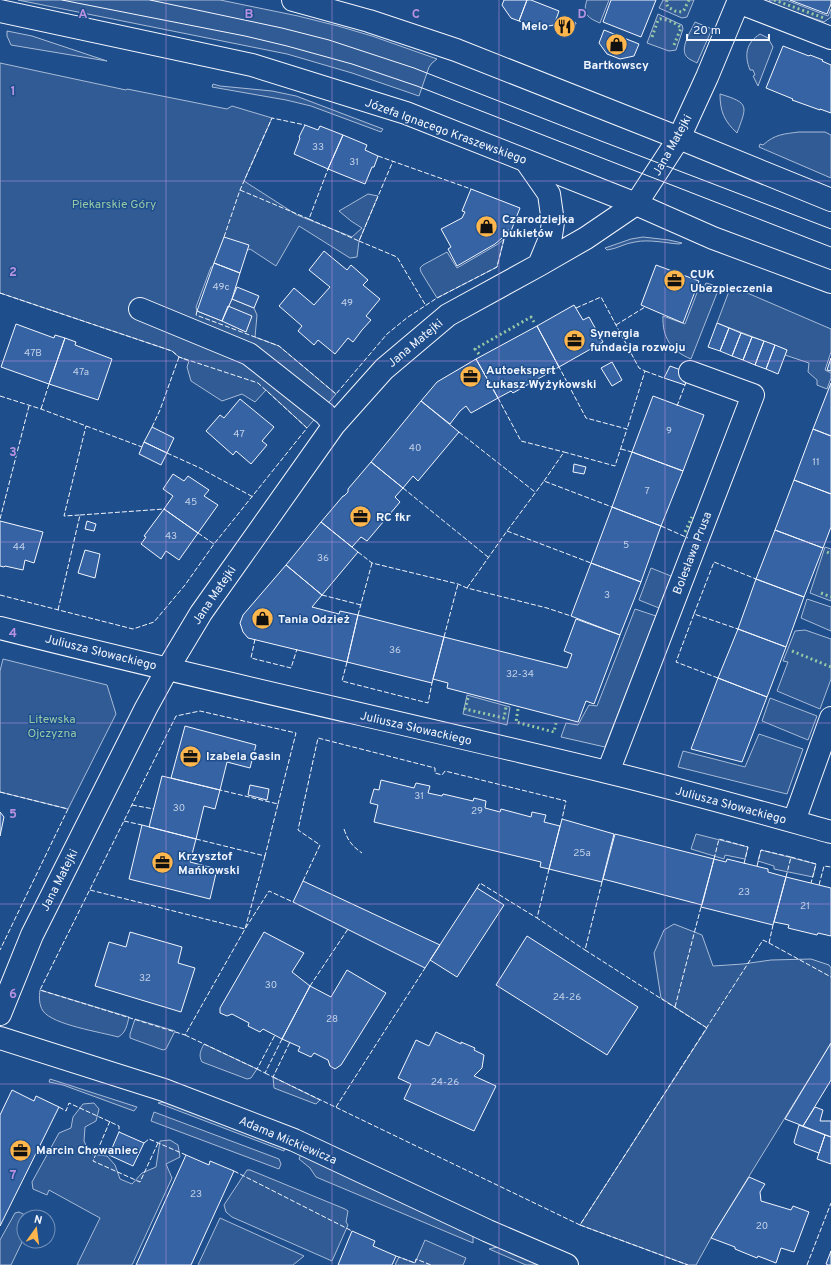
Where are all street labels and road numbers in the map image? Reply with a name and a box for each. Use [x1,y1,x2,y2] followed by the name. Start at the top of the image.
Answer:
[363,95,529,169] street label: Józefa Ignacego Kraszewskiego
[649,112,696,179] street label: Jana Matejki
[385,316,447,372] street label: Jana Matejki
[670,510,716,597] street label: Bolesława Prusa
[189,563,240,628] street label: Jana Matejki
[43,631,158,675] street label: Juliusza Słowackiego
[358,708,474,750] street label: Juliusza Słowackiego
[673,783,788,829] street label: Juliusza Słowackiego
[37,847,82,914] street label: Jana Matejki
[236,1113,339,1169] street label: Adama Mickiewicza

